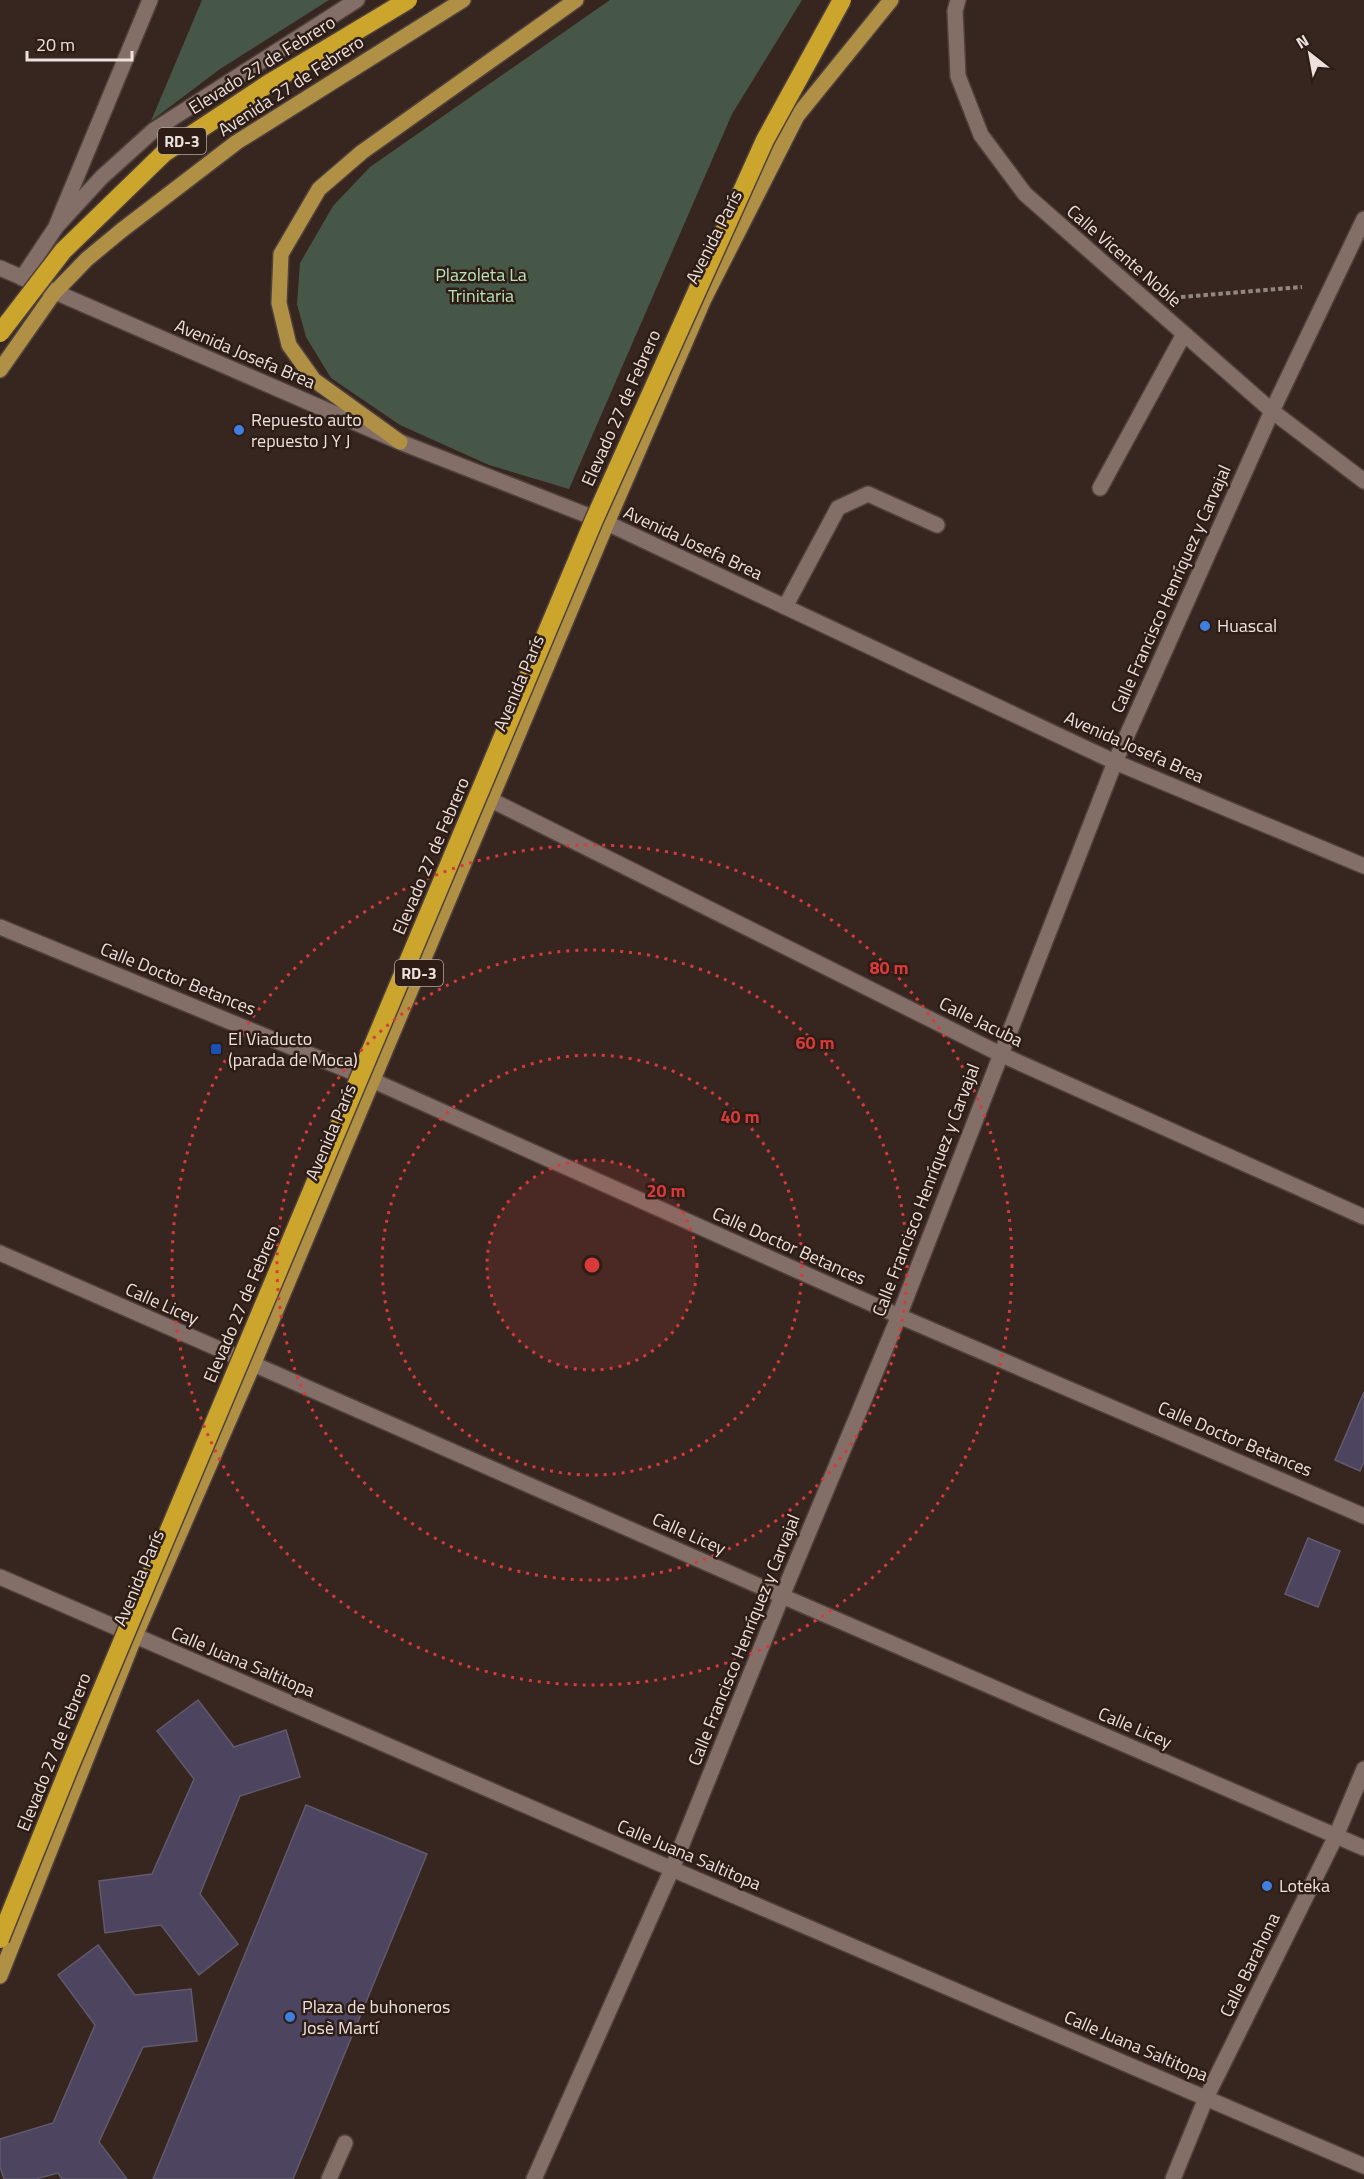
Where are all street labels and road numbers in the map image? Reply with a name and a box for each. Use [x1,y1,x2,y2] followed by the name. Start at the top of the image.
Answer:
[183,8,340,121] street label: Elevado 27 de Febrero
[212,28,369,143] street label: Avenida 27 de Febrero
[158,128,206,154] road number: RD-3
[678,185,749,288] street label: Avenida París
[1061,198,1188,313] street label: Calle Vicente Noble
[171,312,320,395] street label: Avenida Josefa Brea
[574,325,667,490] street label: Elevado 27 de Febrero
[1103,460,1238,717] street label: Calle Francisco Henríquez y Carvajal
[619,499,767,587] street label: Avenida Josefa Brea
[486,630,551,735] street label: Avenida París
[1060,704,1208,789] street label: Avenida Josefa Brea
[385,773,476,939] street label: Elevado 27 de Febrero
[96,935,260,1022] street label: Calle Doctor Betances
[395,960,443,986] road number: RD-3
[935,990,1028,1053] street label: Calle Jacuba
[865,1059,986,1320] street label: Calle Francisco Henríquez y Carvajal
[298,1079,363,1184] street label: Avenida París
[708,1200,870,1292] street label: Calle Doctor Betances
[196,1221,287,1387] street label: Elevado 27 de Febrero
[121,1275,204,1332] street label: Calle Licey
[1154,1394,1317,1483] street label: Calle Doctor Betances
[648,1505,731,1562] street label: Calle Licey
[681,1510,806,1770] street label: Calle Francisco Henríquez y Carvajal
[106,1525,171,1630] street label: Avenida París
[167,1619,319,1704] street label: Calle Juana Saltitopa
[9,1669,98,1835] street label: Elevado 27 de Febrero
[1094,1700,1177,1755] street label: Calle Licey
[613,1812,765,1897] street label: Calle Juana Saltitopa
[1213,1908,1287,2022] street label: Calle Barahona
[1060,2003,1212,2088] street label: Calle Juana Saltitopa

